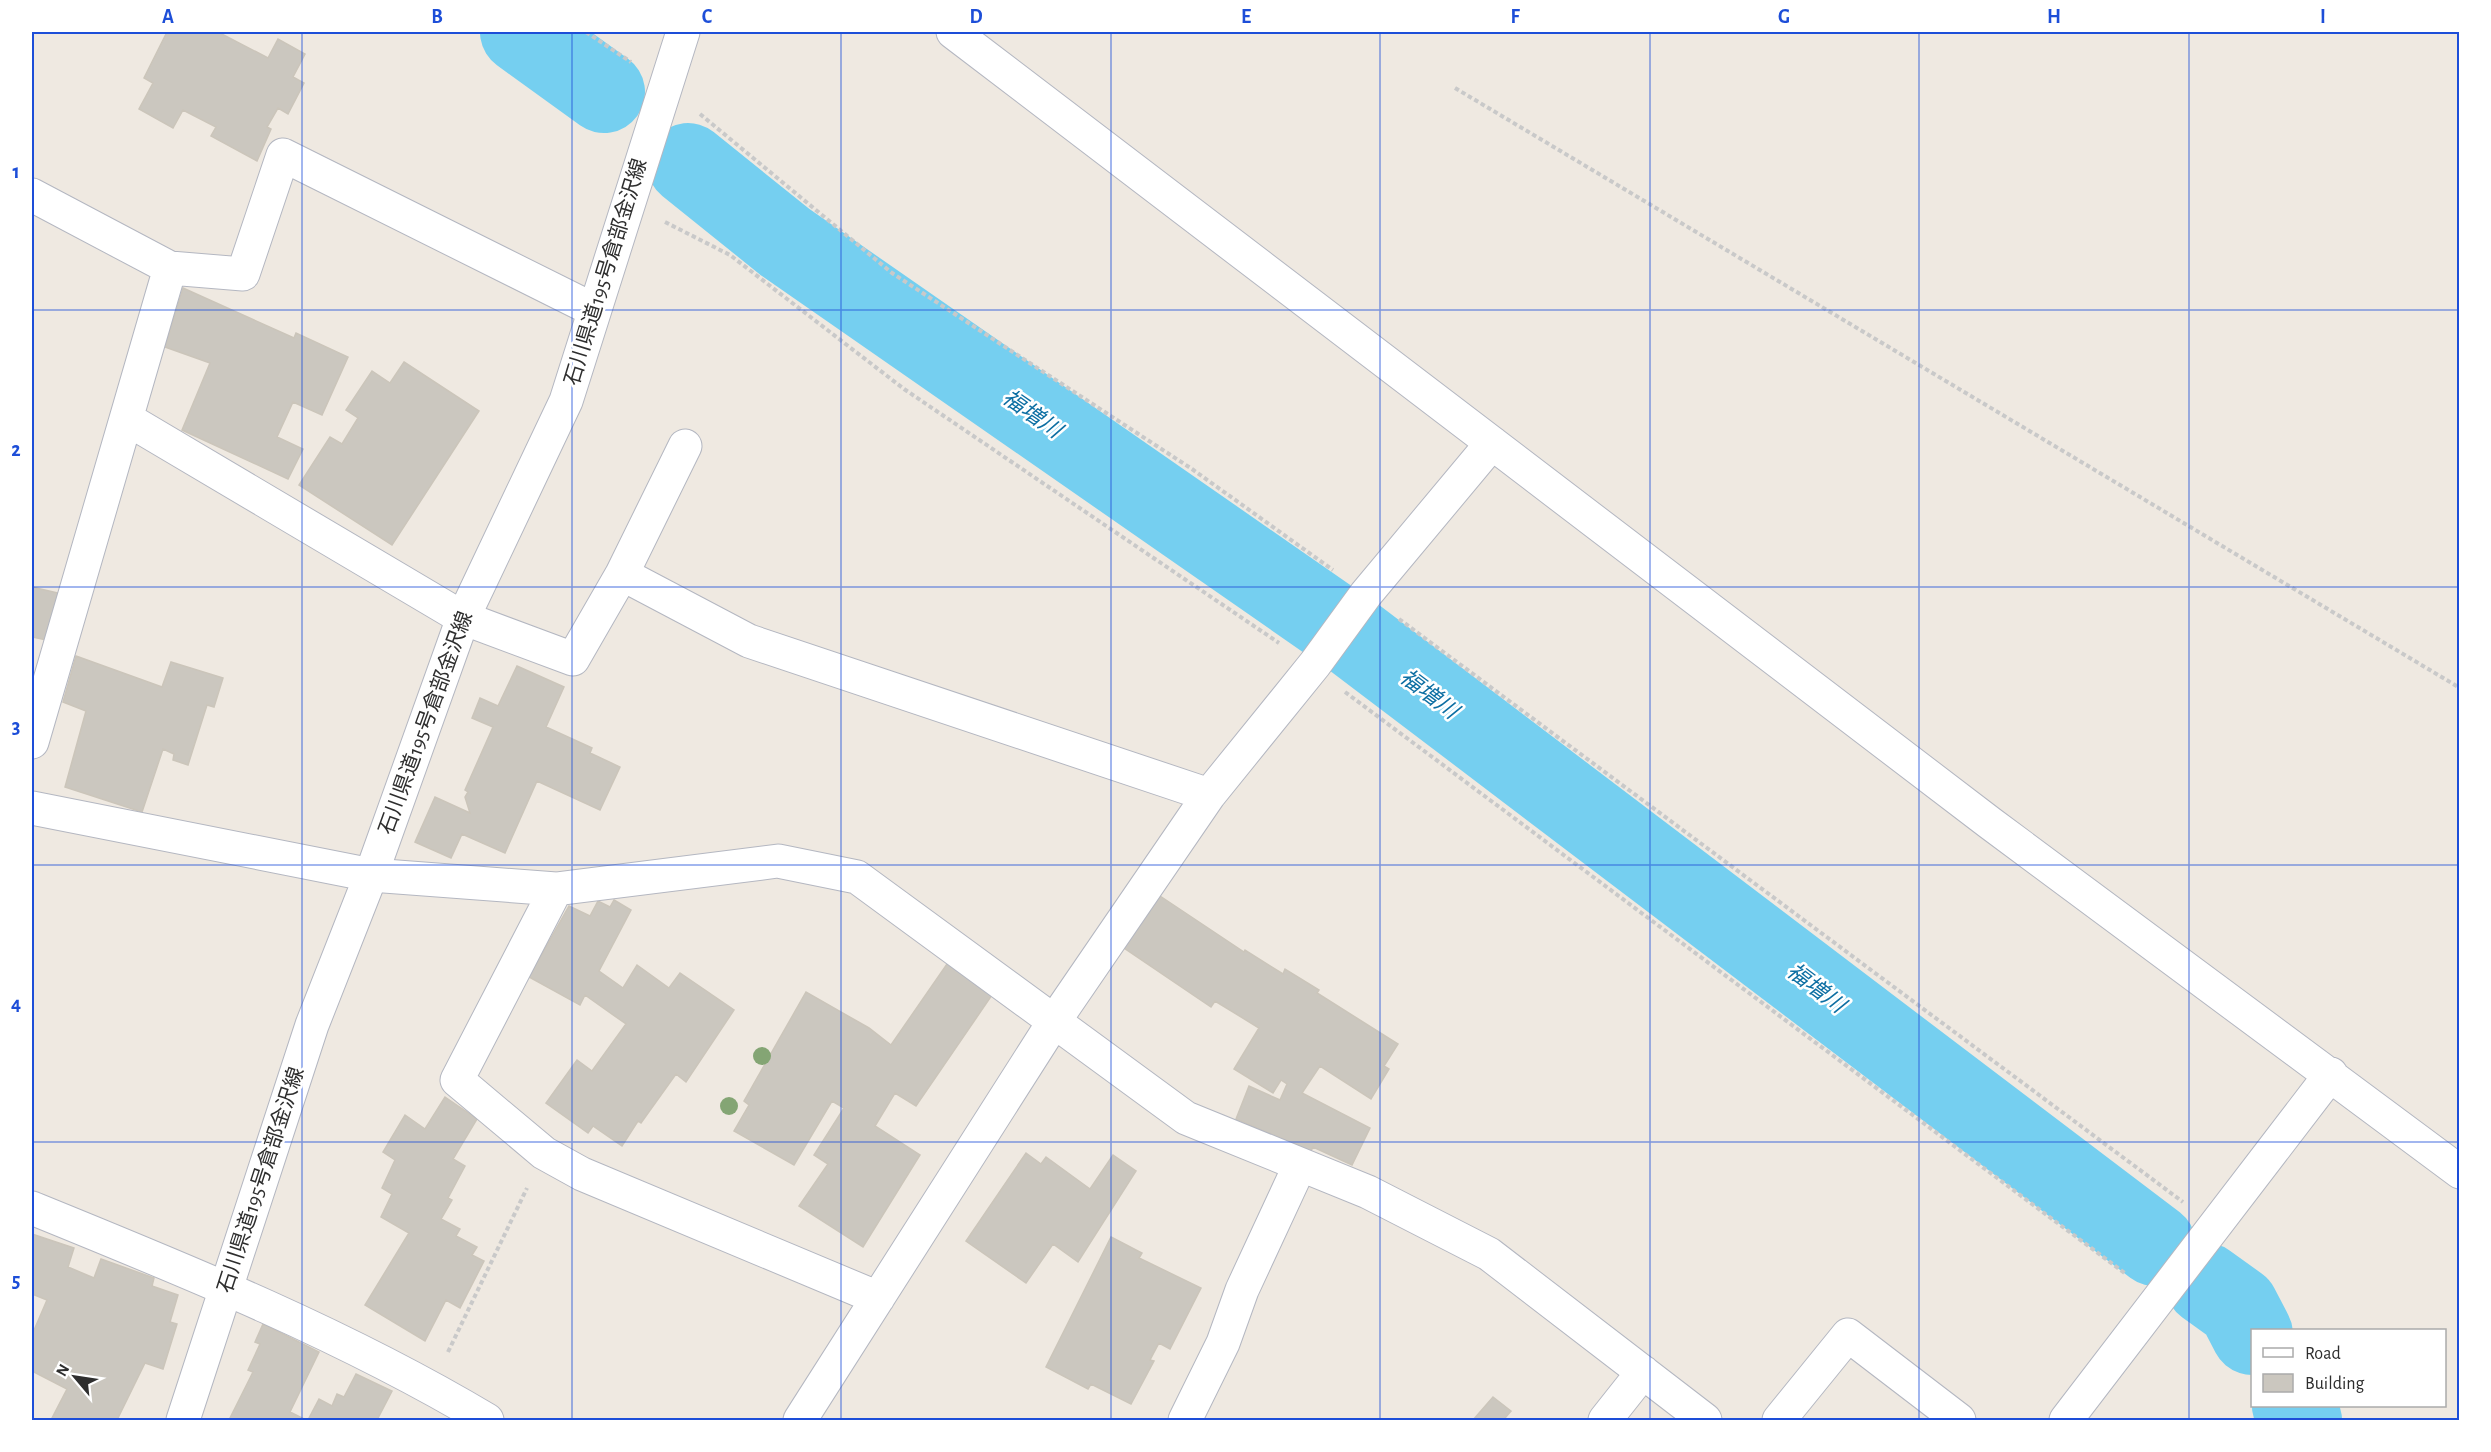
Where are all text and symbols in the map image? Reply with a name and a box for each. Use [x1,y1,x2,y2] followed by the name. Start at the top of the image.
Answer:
[162,7,174,27] text: A
[431,7,443,27] text: B
[702,7,713,27] text: C
[969,7,983,27] text: D
[1241,7,1251,27] text: E
[1510,7,1520,27] text: F
[1778,7,1790,27] text: G
[2047,7,2061,27] text: H
[2320,7,2326,27] text: I
[561,156,651,388] street label: 石川県道195号倉部金沢線
[12,162,20,182] text: 1
[999,385,1068,443] water label: 福増川
[11,440,21,460] text: 2
[375,608,476,837] street label: 石川県道195号倉部金沢線
[1396,665,1464,724] water label: 福増川
[12,717,20,737] text: 3
[1783,959,1851,1018] water label: 福増川
[11,994,21,1014] text: 4
[214,1064,307,1295] street label: 石川県道195号倉部金沢線
[12,1271,20,1291] text: 5
[2251,1329,2446,1407] legend
[2305,1345,2341,1363] text: Road
[45,1347,105,1407] north arrow
[53,1361,72,1379] text: N
[2305,1375,2365,1393] text: Building

